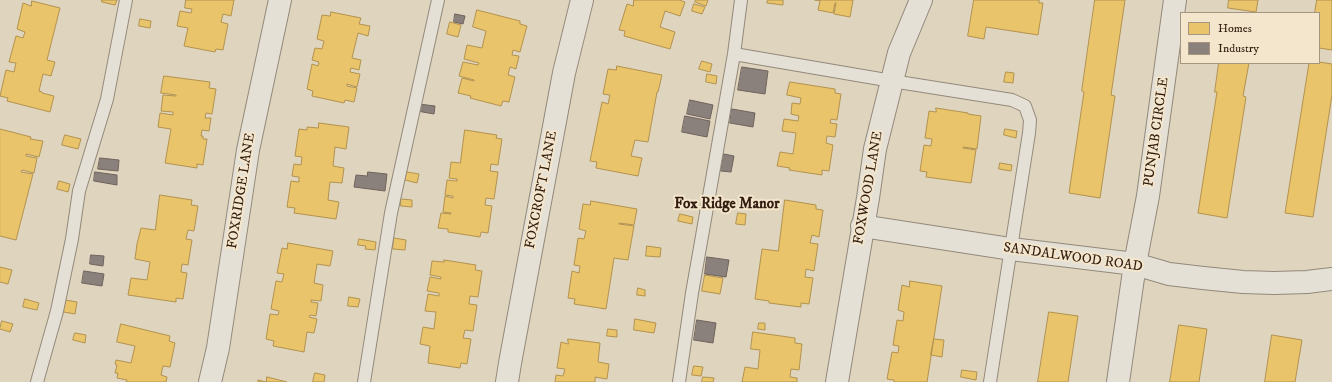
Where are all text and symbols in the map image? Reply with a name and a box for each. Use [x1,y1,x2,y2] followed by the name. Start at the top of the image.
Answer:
[1180,12,1320,64] legend
[1218,21,1252,36] text: Homes
[1218,41,1259,56] text: Industry
[1141,76,1173,188] street label: PUNJAB CIRCLE
[522,130,562,250] street label: FOXCROFT LANE
[851,130,887,246] street label: FOXWOOD LANE
[225,132,259,250] street label: FOXRIDGE LANE
[674,196,780,214] district label: Fox Ridge Manor
[1002,240,1144,276] street label: SANDALWOOD ROAD

